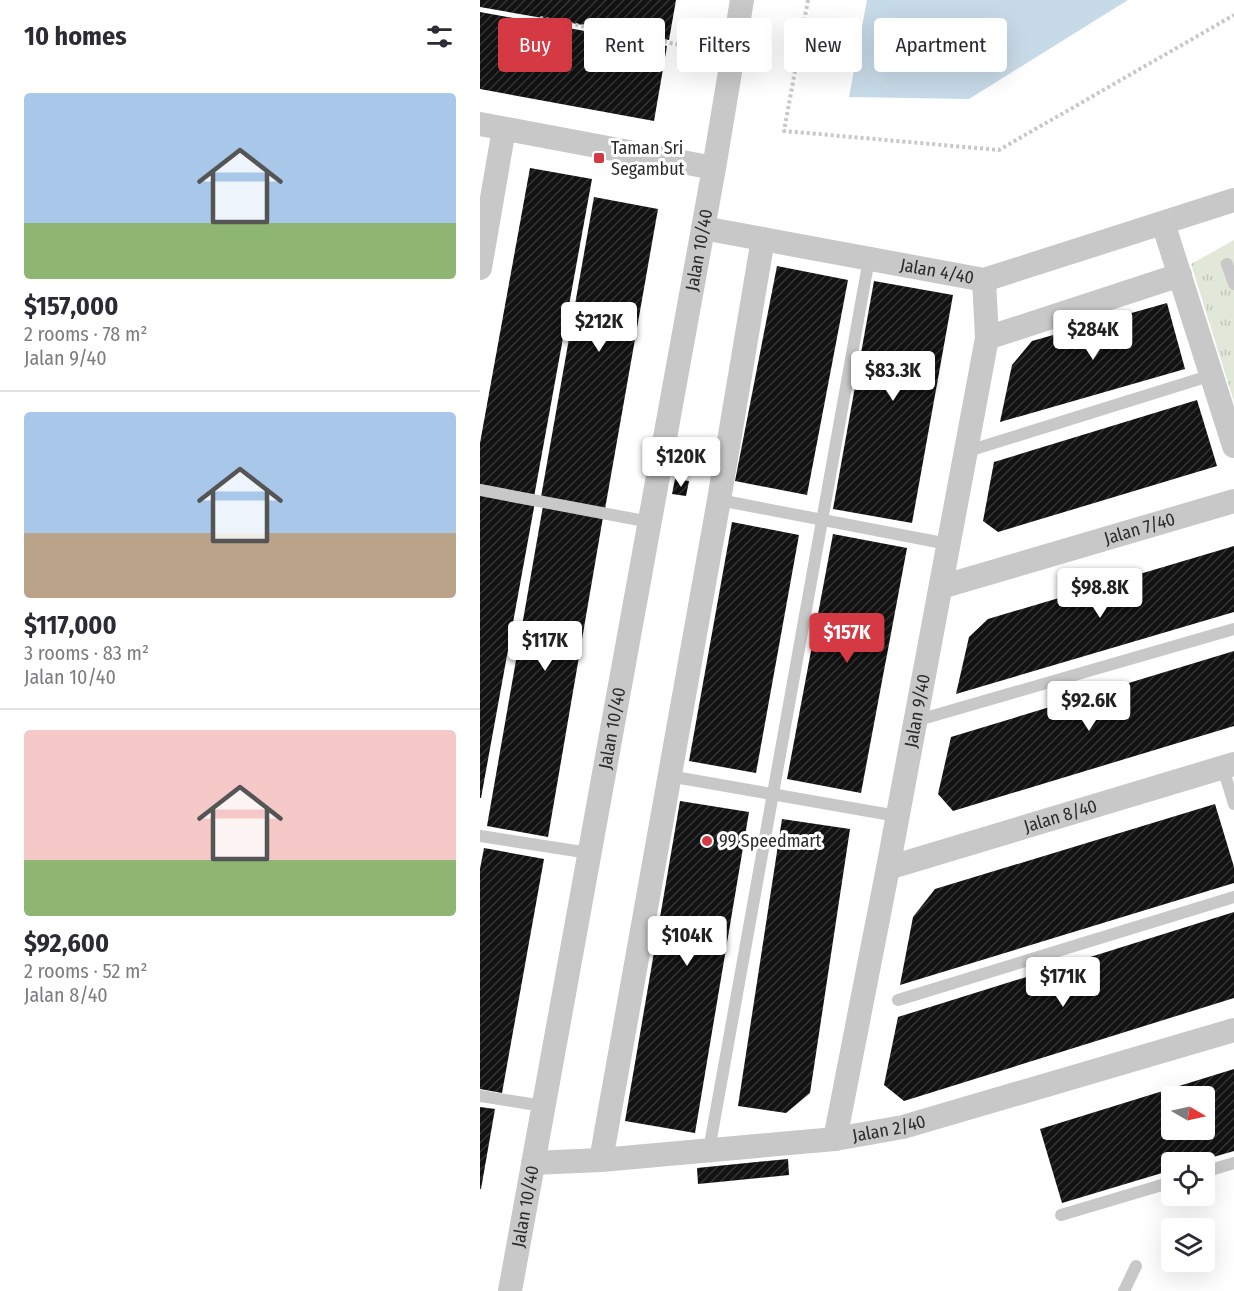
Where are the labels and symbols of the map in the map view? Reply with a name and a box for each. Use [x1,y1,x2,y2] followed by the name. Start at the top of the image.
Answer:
[611,137,685,180] place label: Taman Sri Segambut
[592,151,606,165] marker: Taman Sri Segambut
[681,207,717,293] street label: Jalan 10/40
[898,254,976,289] street label: Jalan 4/40
[557,302,641,353] pin: $212K
[1051,310,1135,361] pin: $284K
[844,351,942,402] pin: $83.3K
[639,437,723,488] pin: $120K
[1101,508,1178,550] street label: Jalan 7/40
[1051,568,1149,619] pin: $98.8K
[805,613,889,664] pin: $157K
[503,621,587,672] pin: $117K
[900,672,935,749] street label: Jalan 9/40
[1040,681,1138,732] pin: $92.6K
[594,685,630,771] street label: Jalan 10/40
[1021,795,1100,838] street label: Jalan 8/40
[719,830,822,852] place label: 99 Speedmart
[700,834,714,848] marker: 99 Speedmart
[645,916,729,967] pin: $104K
[1021,957,1105,1008] pin: $171K
[1161,1086,1215,1140] north arrow
[851,1110,928,1147] street label: Jalan 2/40
[507,1164,544,1249] street label: Jalan 10/40

